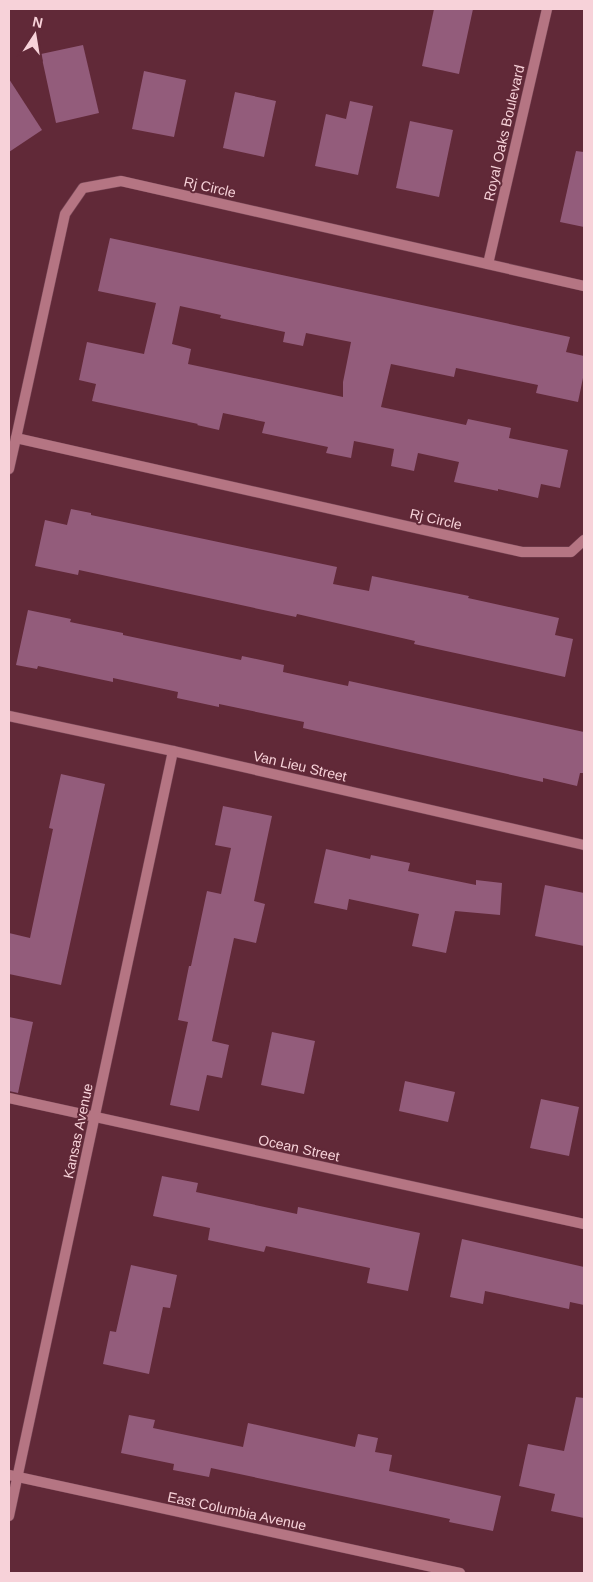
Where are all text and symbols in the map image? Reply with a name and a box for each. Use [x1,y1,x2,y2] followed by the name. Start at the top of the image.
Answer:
[10,10,60,60] north arrow
[31,13,44,31] text: N
[481,63,527,203] street label: Royal Oaks Boulevard
[182,173,238,201] street label: Rj Circle
[408,505,464,533] street label: Rj Circle
[252,747,348,785] street label: Van Lieu Street
[60,1082,96,1180] street label: Kansas Avenue
[257,1132,341,1164] street label: Ocean Street
[166,1488,308,1534] street label: East Columbia Avenue

